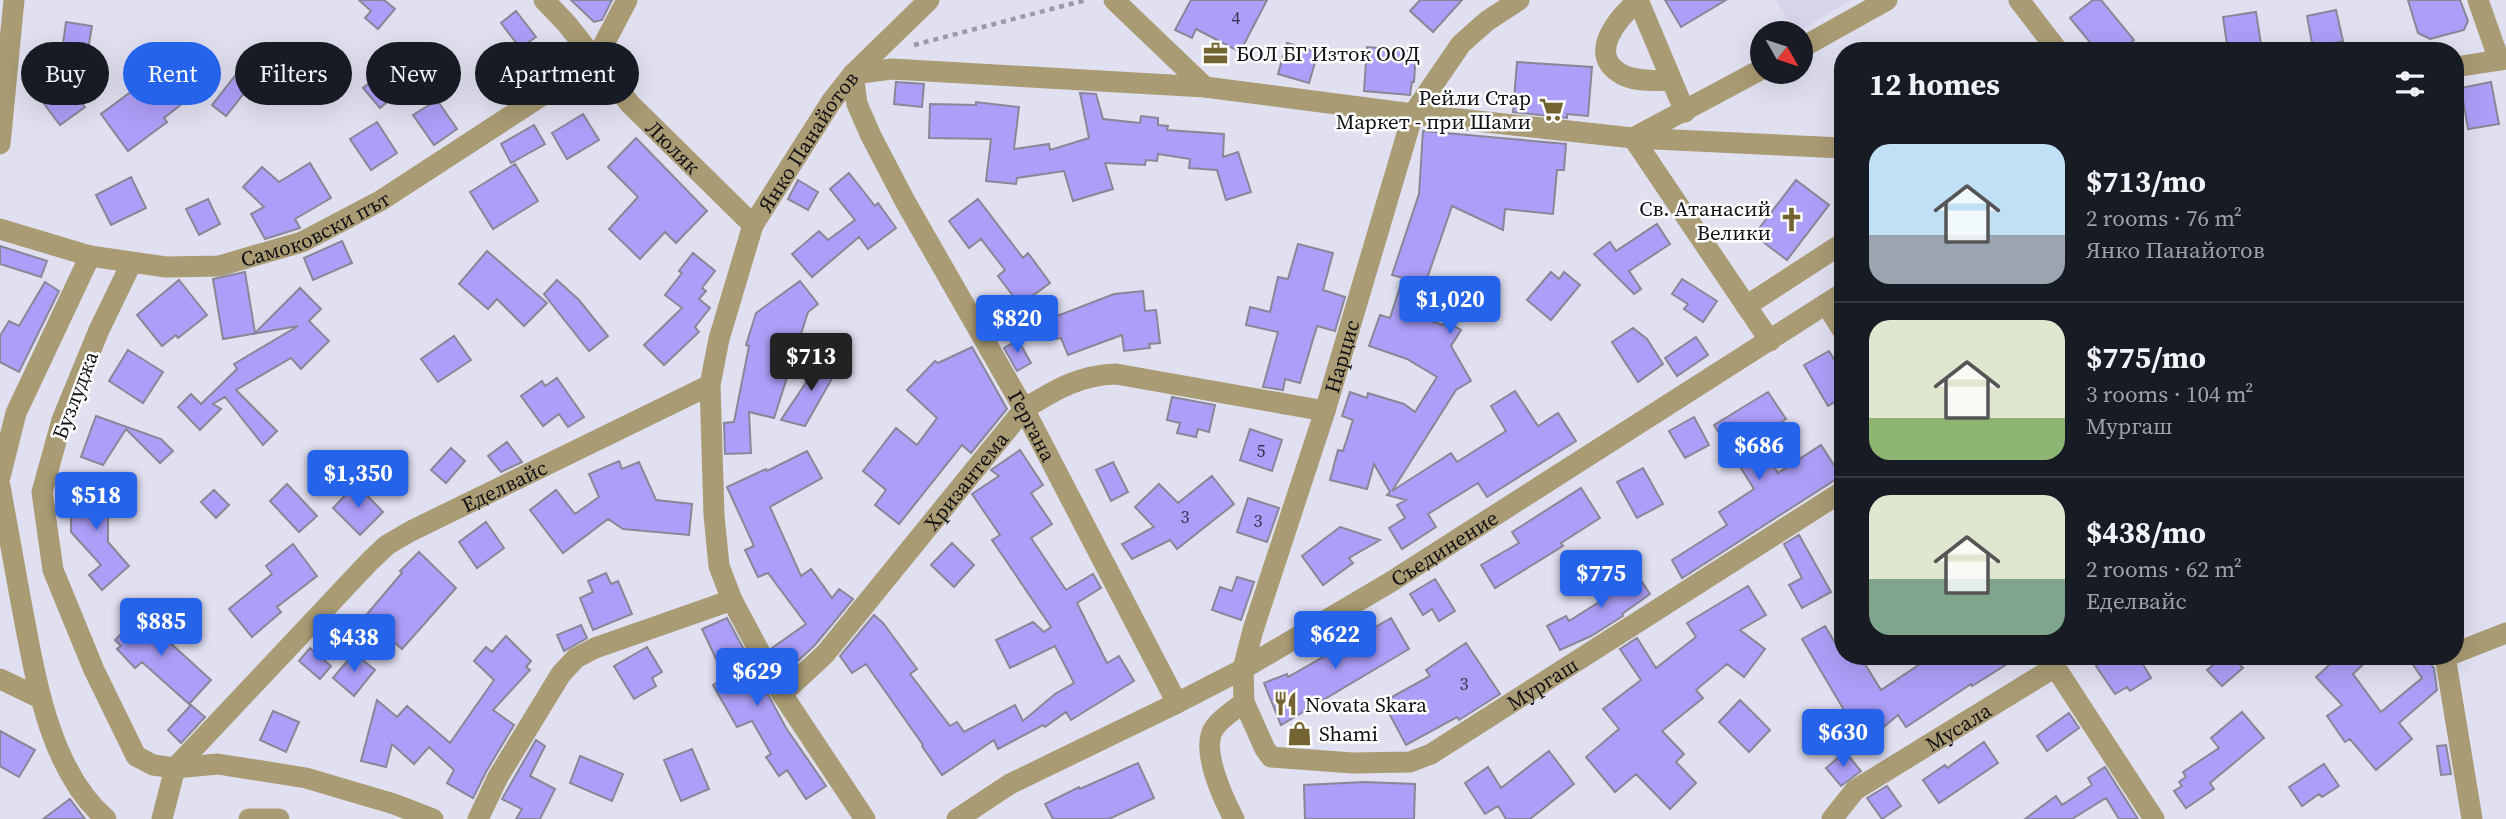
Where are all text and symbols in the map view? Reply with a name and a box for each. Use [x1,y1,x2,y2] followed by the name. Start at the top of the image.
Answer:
[1232,5,1241,30] house number: 4
[1750,21,1813,84] north arrow
[1750,21,1813,84] map controls
[1202,39,1230,67] office icon: БОЛ БГ Изток ООД
[1236,39,1420,68] place label: БОЛ БГ Изток ООД
[21,42,109,105] chip: Buy
[123,42,221,105] chip: Rent
[235,42,352,105] chip: Filters
[366,42,461,105] chip: New
[475,42,639,105] chip: Apartment
[1869,64,2000,105] text: 12 homes
[751,65,865,217] street label: Янко Панайотов
[2391,65,2429,103] icon: filters
[1336,83,1531,136] place label: Рейли Стар Маркет - при Шами
[1537,95,1565,123] supermarket icon: Рейли Стар Маркет - при Шами
[640,113,707,180] street label: Люляк
[2086,161,2206,202] text: $713/mo
[1925,172,2009,256] icon: home
[237,184,396,274] street label: Самоковски път
[1639,194,1771,247] place label: Св. Атанасий Велики
[2086,202,2242,234] text: 2 rooms · 76 m²
[1777,206,1805,234] church icon: Св. Атанасий Велики
[2086,234,2265,266] text: Янко Панайотов
[1393,276,1507,336] pin: $1,020
[1415,283,1485,315] text: $1,020
[976,296,1058,355] pin: $820
[992,302,1042,334] text: $820
[1317,316,1366,396] street label: Нарцис
[770,334,852,393] pin: $713
[2086,337,2206,378] text: $775/mo
[786,340,836,372] text: $713
[45,347,105,443] street label: Бузлуджа
[1925,348,2009,432] icon: home
[2086,378,2253,410] text: 3 rooms · 104 m²
[1002,385,1063,467] street label: Гергана
[2086,410,2173,442] text: Мургаш
[1718,422,1800,482] pin: $686
[917,425,1015,536] street label: Хризантема
[1734,429,1784,461] text: $686
[1257,438,1266,463] house number: 5
[301,450,415,510] pin: $1,350
[456,452,552,519] street label: Еделвайс
[323,457,393,489] text: $1,350
[55,472,137,532] pin: $518
[71,479,121,511] text: $518
[1385,503,1503,593] street label: Съединение
[1181,504,1190,529] house number: 3
[1254,508,1263,533] house number: 3
[2086,512,2206,553] text: $438/mo
[1925,523,2009,607] icon: home
[1560,550,1642,610] pin: $775
[2086,553,2242,585] text: 2 rooms · 62 m²
[1576,557,1626,589] text: $775
[2086,585,2187,617] text: Еделвайс
[120,598,202,658] pin: $885
[136,605,186,637] text: $885
[1294,612,1376,671] pin: $622
[313,614,395,674] pin: $438
[1310,618,1360,650] text: $622
[329,621,379,653] text: $438
[716,648,798,708] pin: $629
[1501,650,1583,717] street label: Мургаш
[732,655,782,687] text: $629
[1460,671,1469,696] house number: 3
[1271,690,1299,718] restaurant icon: Novata Skara
[1305,690,1427,719] place label: Novata Skara
[1920,695,1997,758] street label: Мусала
[1802,710,1884,769] pin: $630
[1818,716,1868,748] text: $630
[1285,719,1313,747] shop icon: Shami
[1319,719,1378,748] place label: Shami

